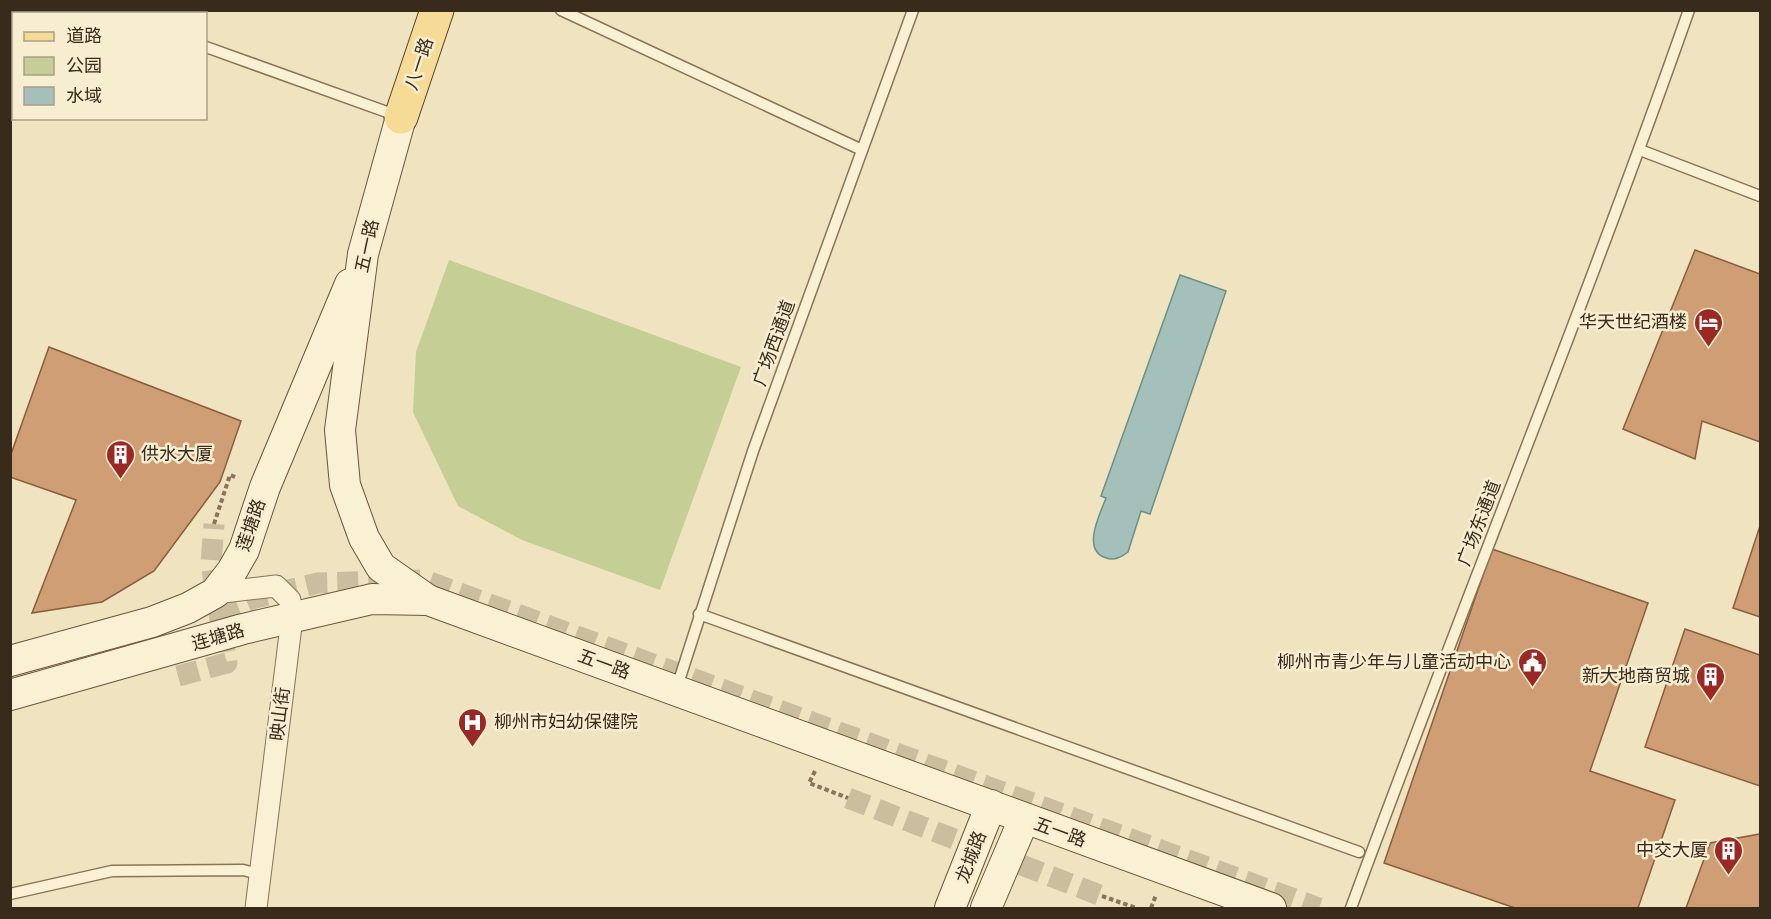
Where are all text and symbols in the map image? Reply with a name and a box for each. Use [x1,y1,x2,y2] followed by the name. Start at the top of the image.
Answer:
[12,12,207,120] legend
[66,25,102,47] text: 道路
[400,35,438,93] street label: 八一路
[66,55,102,77] text: 公园
[66,85,102,107] text: 水域
[351,217,383,275] street label: 五一路
[748,297,800,389] street label: 广场西通道
[1692,306,1724,348] hotel icon: 华天世纪酒楼
[1579,311,1687,333] place label: 华天世纪酒楼
[104,438,136,480] building icon: 供水大厦
[141,443,213,465] place label: 供水大厦
[1453,477,1505,569] street label: 广场东通道
[232,496,270,554] street label: 莲塘路
[189,619,247,655] street label: 连塘路
[575,644,633,684] street label: 五一路
[1516,646,1548,688] public building icon: 柳州市青少年与儿童活动中心
[1277,651,1511,673] place label: 柳州市青少年与儿童活动中心
[1695,660,1727,702] building icon: 新大地商贸城
[1582,665,1690,687] place label: 新大地商贸城
[266,686,294,742] street label: 映山街
[457,706,489,748] hospital icon: 柳州市妇幼保健院
[494,711,638,733] place label: 柳州市妇幼保健院
[1031,812,1089,852] street label: 五一路
[951,828,991,886] street label: 龙城路
[1713,834,1745,876] building icon: 中交大厦
[1636,839,1708,861] place label: 中交大厦

